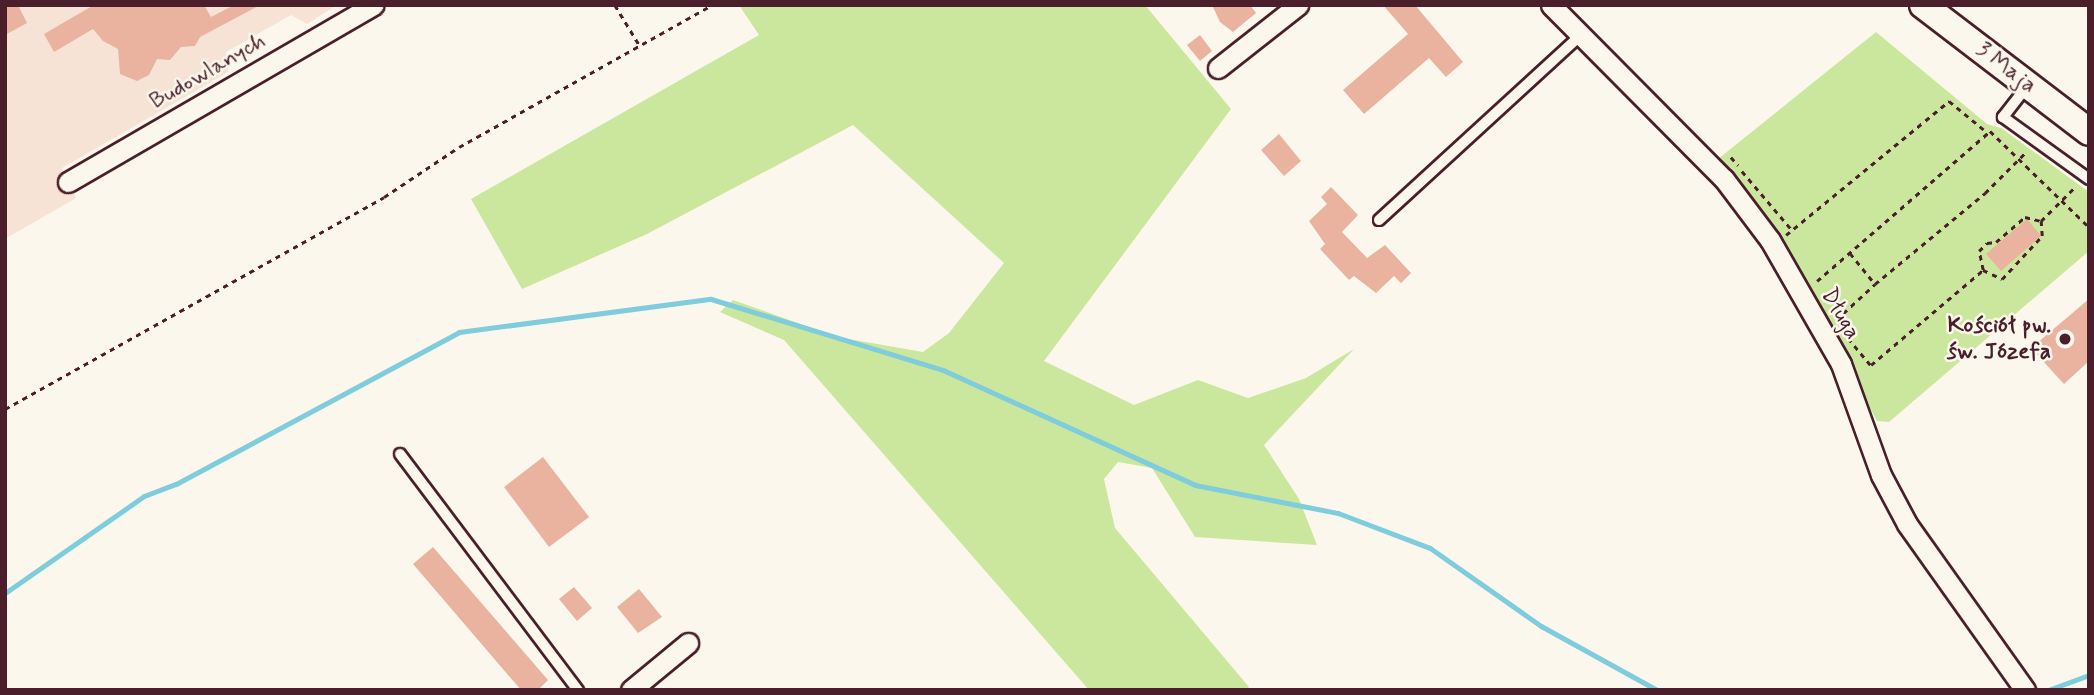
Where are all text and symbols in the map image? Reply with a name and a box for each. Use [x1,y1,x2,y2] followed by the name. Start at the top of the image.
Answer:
[145,28,271,116] street label: Budowlanych
[1970,36,2042,100] street label: 3 Maja
[1814,283,1866,345] street label: Długa
[1947,312,2051,366] place label: Kościół pw. św. Józefa
[2057,331,2073,347] marker: Kościół pw. św. Józefa

